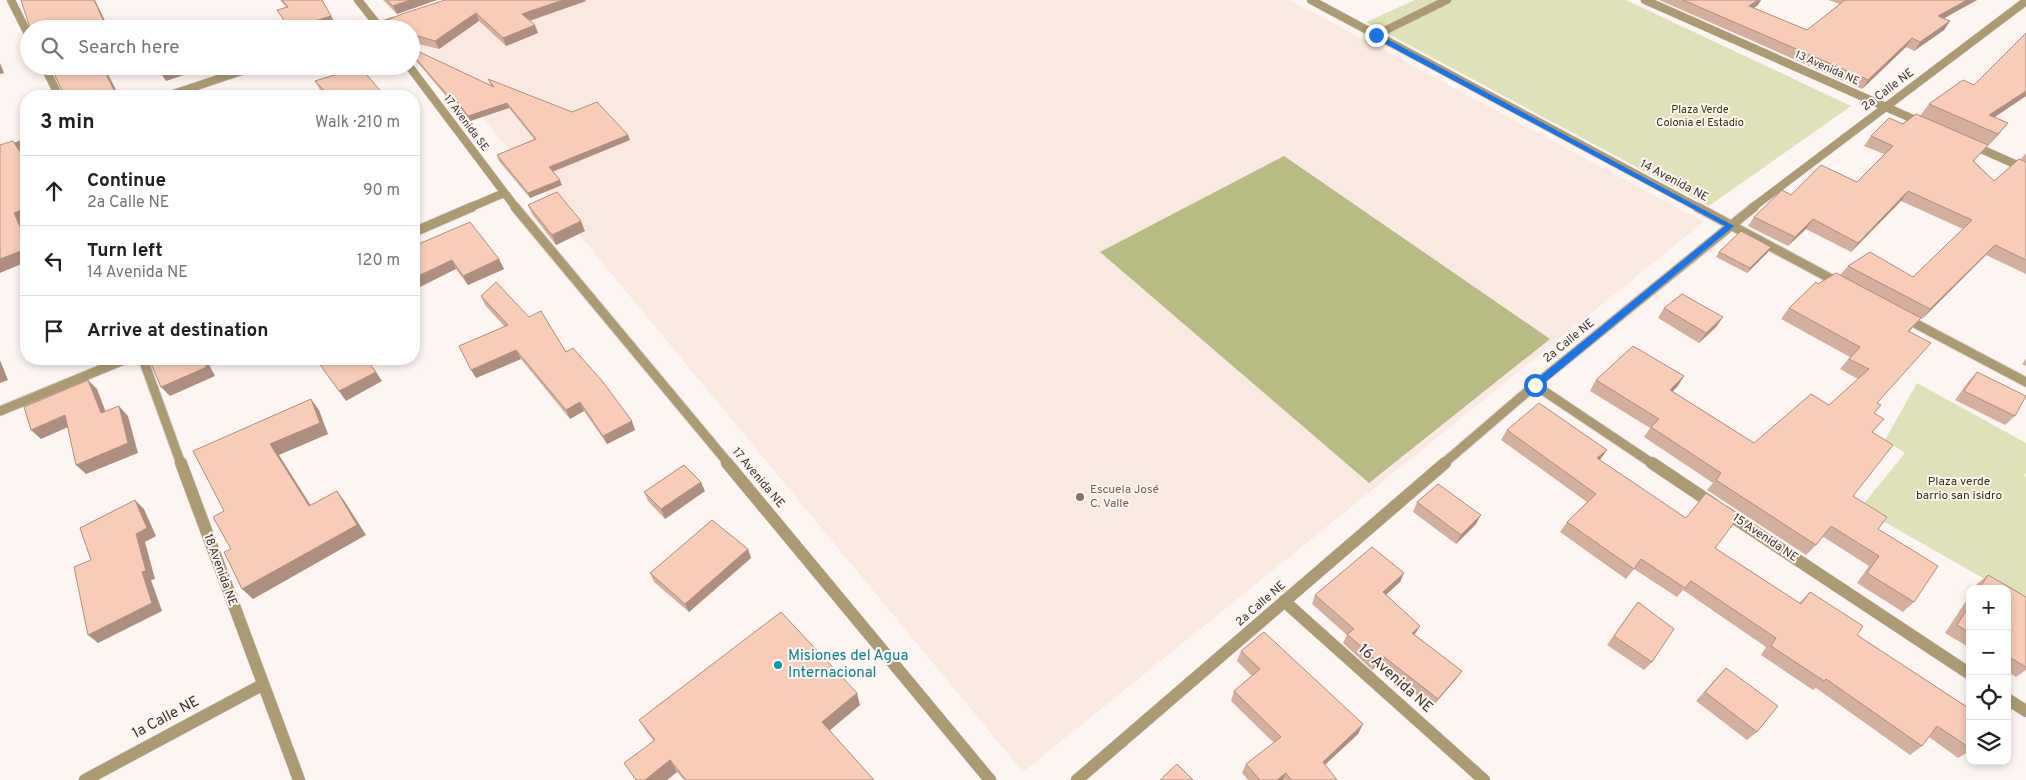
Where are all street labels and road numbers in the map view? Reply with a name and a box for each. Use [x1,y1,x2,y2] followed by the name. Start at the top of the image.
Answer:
[1793,48,1861,88] street label: 13 Avenida NE
[1859,65,1917,115] street label: 2a Calle NE
[440,92,492,154] street label: 17 Avenida SE
[1637,156,1711,206] street label: 14 Avenida NE
[1540,315,1598,367] street label: 2a Calle NE
[728,444,788,512] street label: 17 Avenida NE
[1729,510,1801,566] street label: 15 Avenida NE
[200,532,240,608] street label: 18 Avenida NE
[1232,578,1290,630] street label: 2a Calle NE
[1354,640,1436,718] street label: 16 Avenida NE
[129,692,203,744] street label: 1a Calle NE

